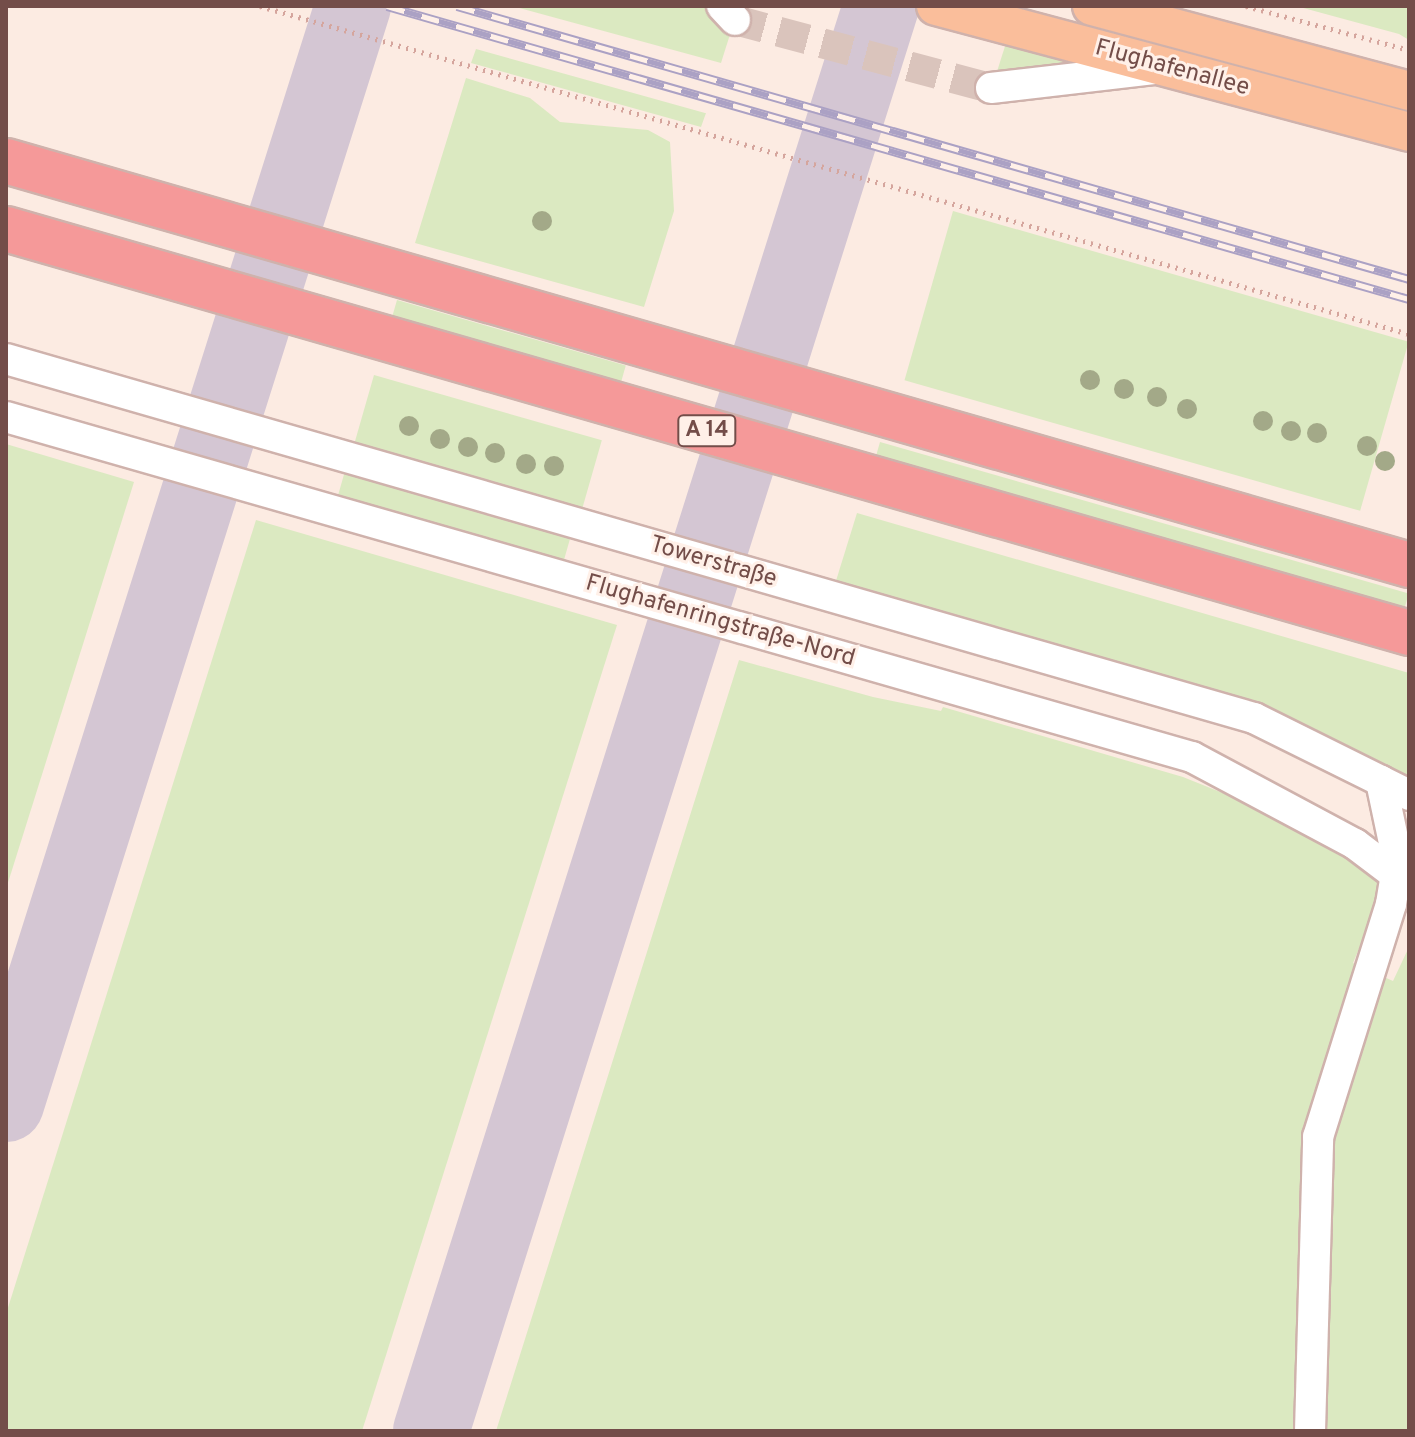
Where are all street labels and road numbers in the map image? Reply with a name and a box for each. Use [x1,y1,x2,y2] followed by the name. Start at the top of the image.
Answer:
[1092,35,1252,103] street label: Flughafenallee
[675,413,739,449] road number: A 14
[646,531,780,595] street label: Towerstraße
[582,570,858,674] street label: Flughafenringstraße-Nord

